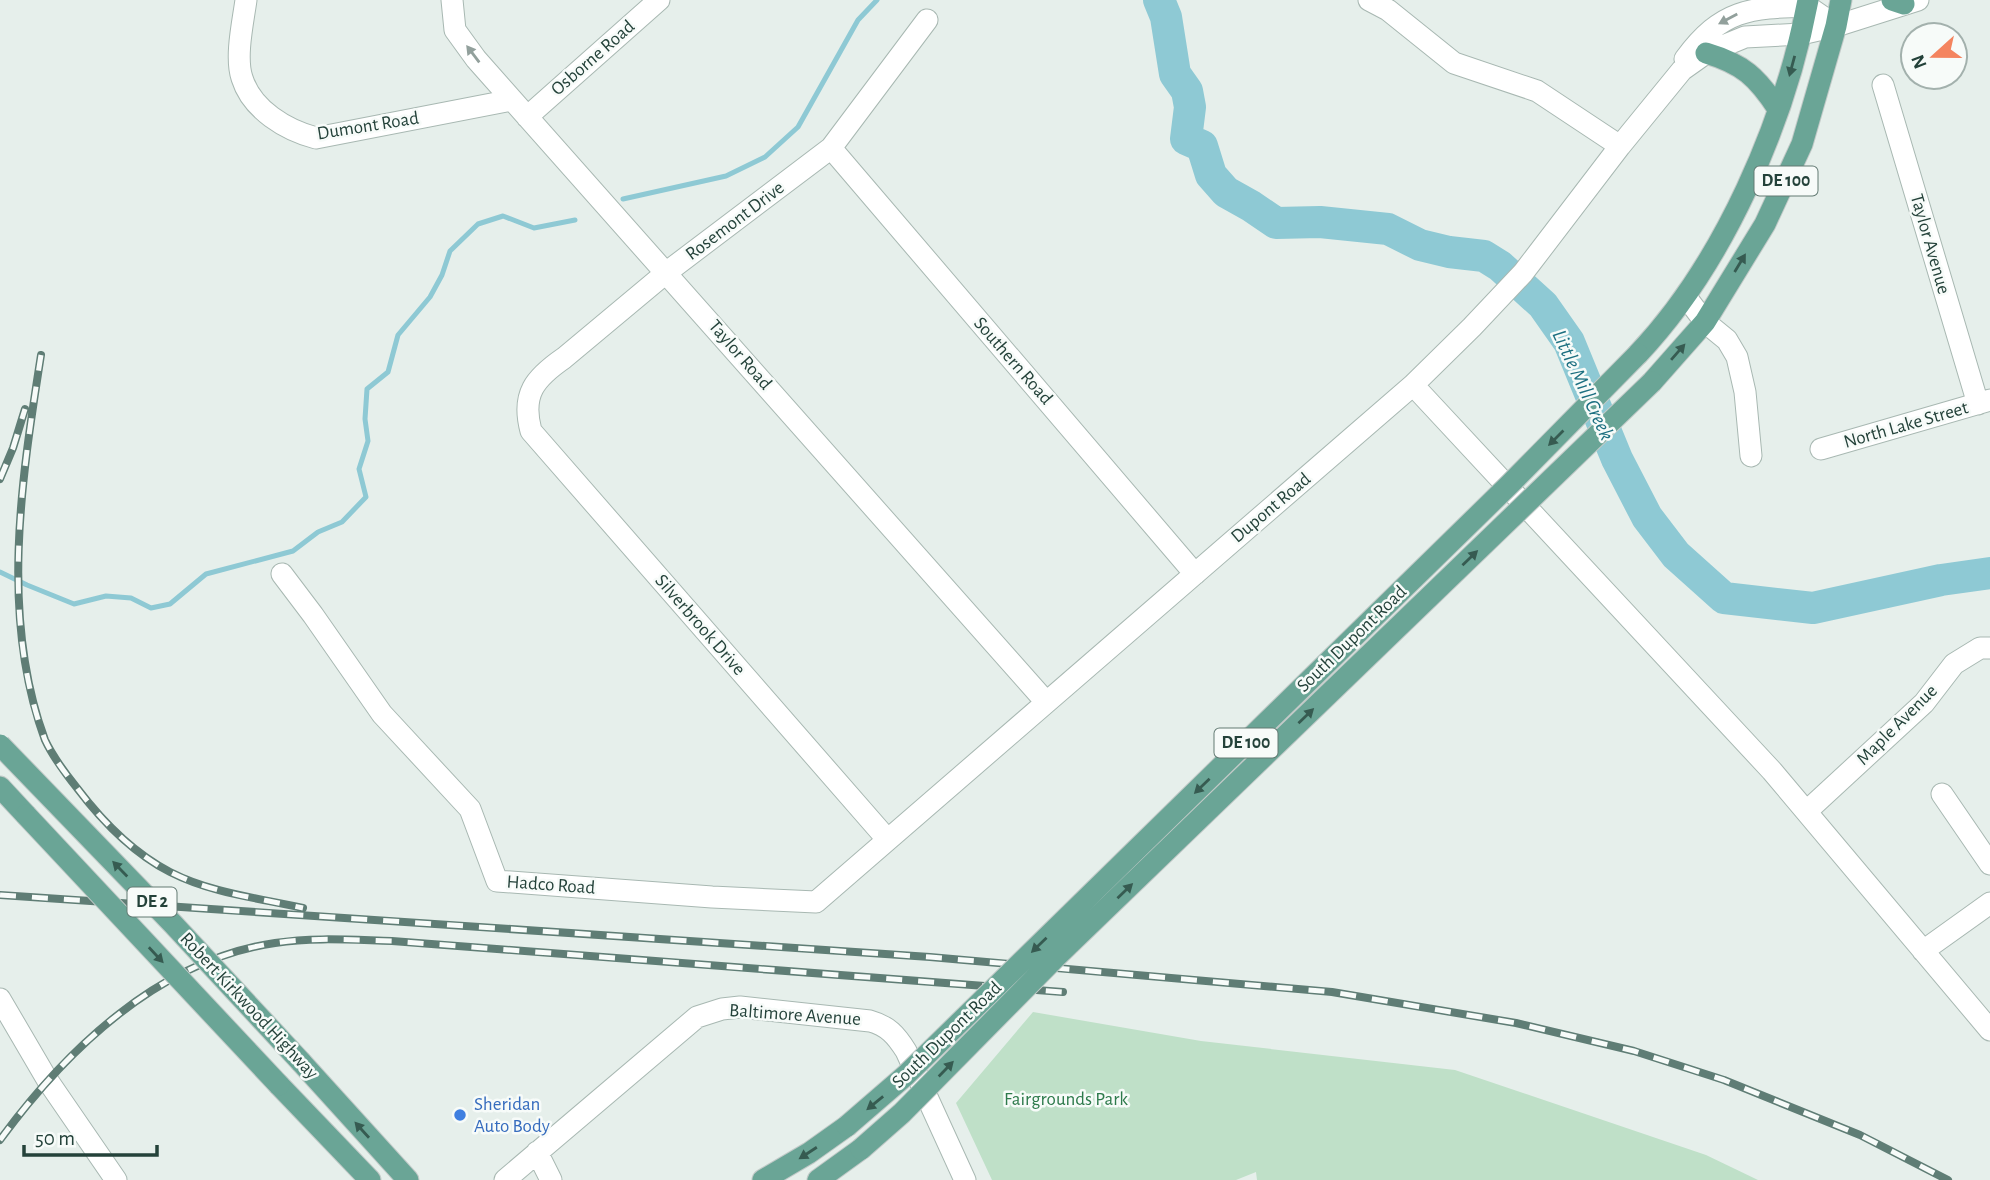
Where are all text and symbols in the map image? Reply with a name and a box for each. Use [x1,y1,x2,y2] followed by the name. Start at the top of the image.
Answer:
[1717,13,1737,25] one-way arrow
[548,17,638,99] street label: Osborne Road
[1899,21,1969,91] north arrow
[467,45,481,63] one-way arrow
[1908,52,1931,71] text: N
[1786,55,1797,77] one-way arrow
[316,109,420,143] street label: Dumont Road
[1754,166,1817,196] road number: DE 100
[682,178,788,264] street label: Rosemont Drive
[1907,192,1953,296] street label: Taylor Avenue
[1734,254,1747,273] one-way arrow
[970,314,1056,409] street label: Southern Road
[705,316,775,394] street label: Taylor Road
[1548,326,1618,444] water label: Little Mill Creek
[1670,343,1686,361] one-way arrow
[1842,398,1970,452] street label: North Lake Street
[1548,429,1565,445] one-way arrow
[1228,469,1315,547] street label: Dupont Road
[1461,551,1478,567] one-way arrow
[651,571,749,679] street label: Silverbrook Drive
[1294,582,1411,696] street label: South Dupont Road
[1853,681,1941,769] street label: Maple Avenue
[1297,708,1314,724] one-way arrow
[1214,728,1278,758] road number: DE 100
[1194,778,1211,794] one-way arrow
[113,861,129,878] one-way arrow
[506,872,596,898] street label: Hadco Road
[1116,883,1133,899] one-way arrow
[128,888,176,917] road number: DE 2
[176,929,322,1083] street label: Robert Kirkwood Highway
[1031,937,1048,954] one-way arrow
[148,946,164,963] one-way arrow
[889,978,1006,1092] street label: South Dupont Road
[728,1001,862,1029] street label: Baltimore Avenue
[938,1060,955,1077] one-way arrow
[1004,1090,1128,1109] park label: Fairgrounds Park
[474,1095,550,1136] place label: Sheridan Auto Body
[867,1095,884,1110] one-way arrow
[452,1107,468,1123] marker: Sheridan Auto Body
[24,1114,158,1158] scale bar
[354,1121,370,1139] one-way arrow
[35,1128,75,1149] text: 50 m
[799,1146,818,1159] one-way arrow

